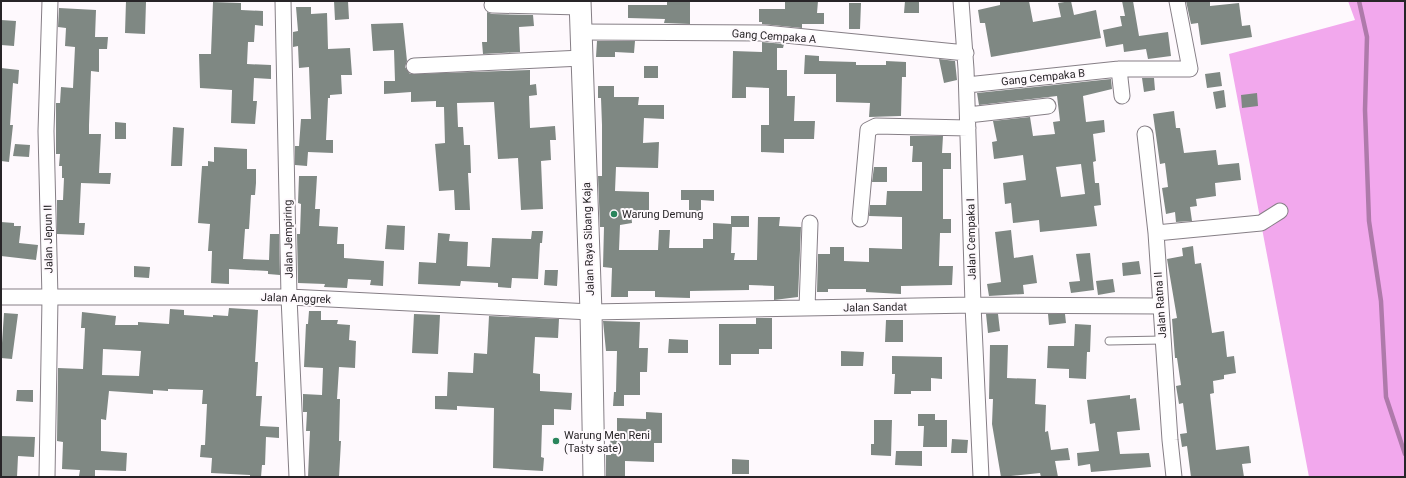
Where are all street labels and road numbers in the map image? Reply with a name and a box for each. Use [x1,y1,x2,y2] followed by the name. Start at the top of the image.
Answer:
[731,27,817,46] street label: Gang Cempaka A
[1000,67,1086,88] street label: Gang Cempaka B
[580,182,597,296] street label: Jalan Raya Sibang Kaja
[964,198,979,280] street label: Jalan Cempaka I
[281,200,296,278] street label: Jalan Jempiring
[41,205,56,273] street label: Jalan Jepun II
[1152,271,1169,339] street label: Jalan Ratna II
[261,291,332,306] street label: Jalan Anggrek
[843,300,907,315] street label: Jalan Sandat

